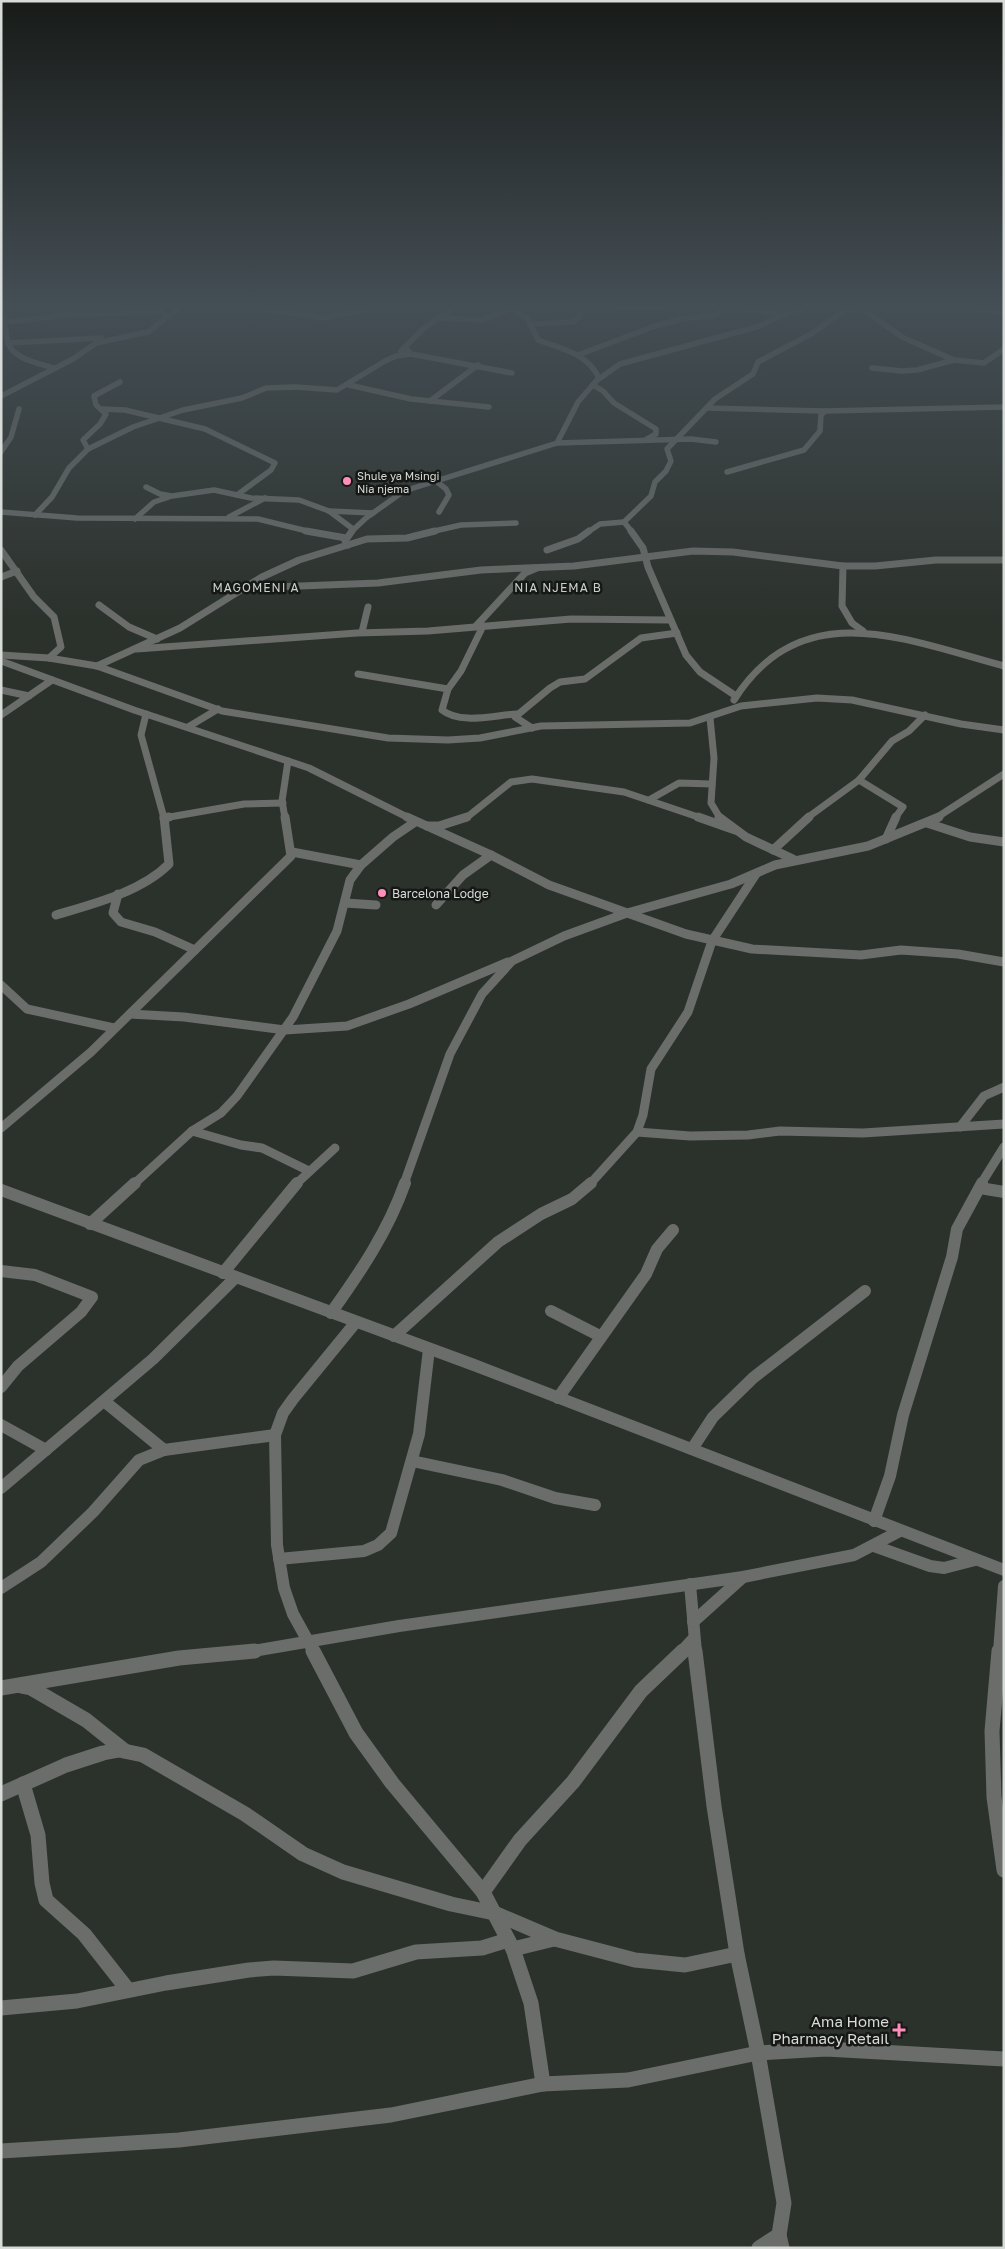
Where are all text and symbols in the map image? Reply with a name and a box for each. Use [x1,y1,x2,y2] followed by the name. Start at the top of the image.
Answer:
[357,469,440,495] place label: Shule ya Msingi Nia njema
[341,475,353,487] marker: Shule ya Msingi Nia njema
[212,580,300,595] district label: MAGOMENI A
[514,580,602,595] district label: NIA NJEMA B
[392,886,489,901] place label: Barcelona Lodge
[376,887,388,899] marker: Barcelona Lodge
[772,2012,889,2047] place label: Ama Home Pharmacy Retail
[893,2024,905,2036] marker: Ama Home Pharmacy Retail

